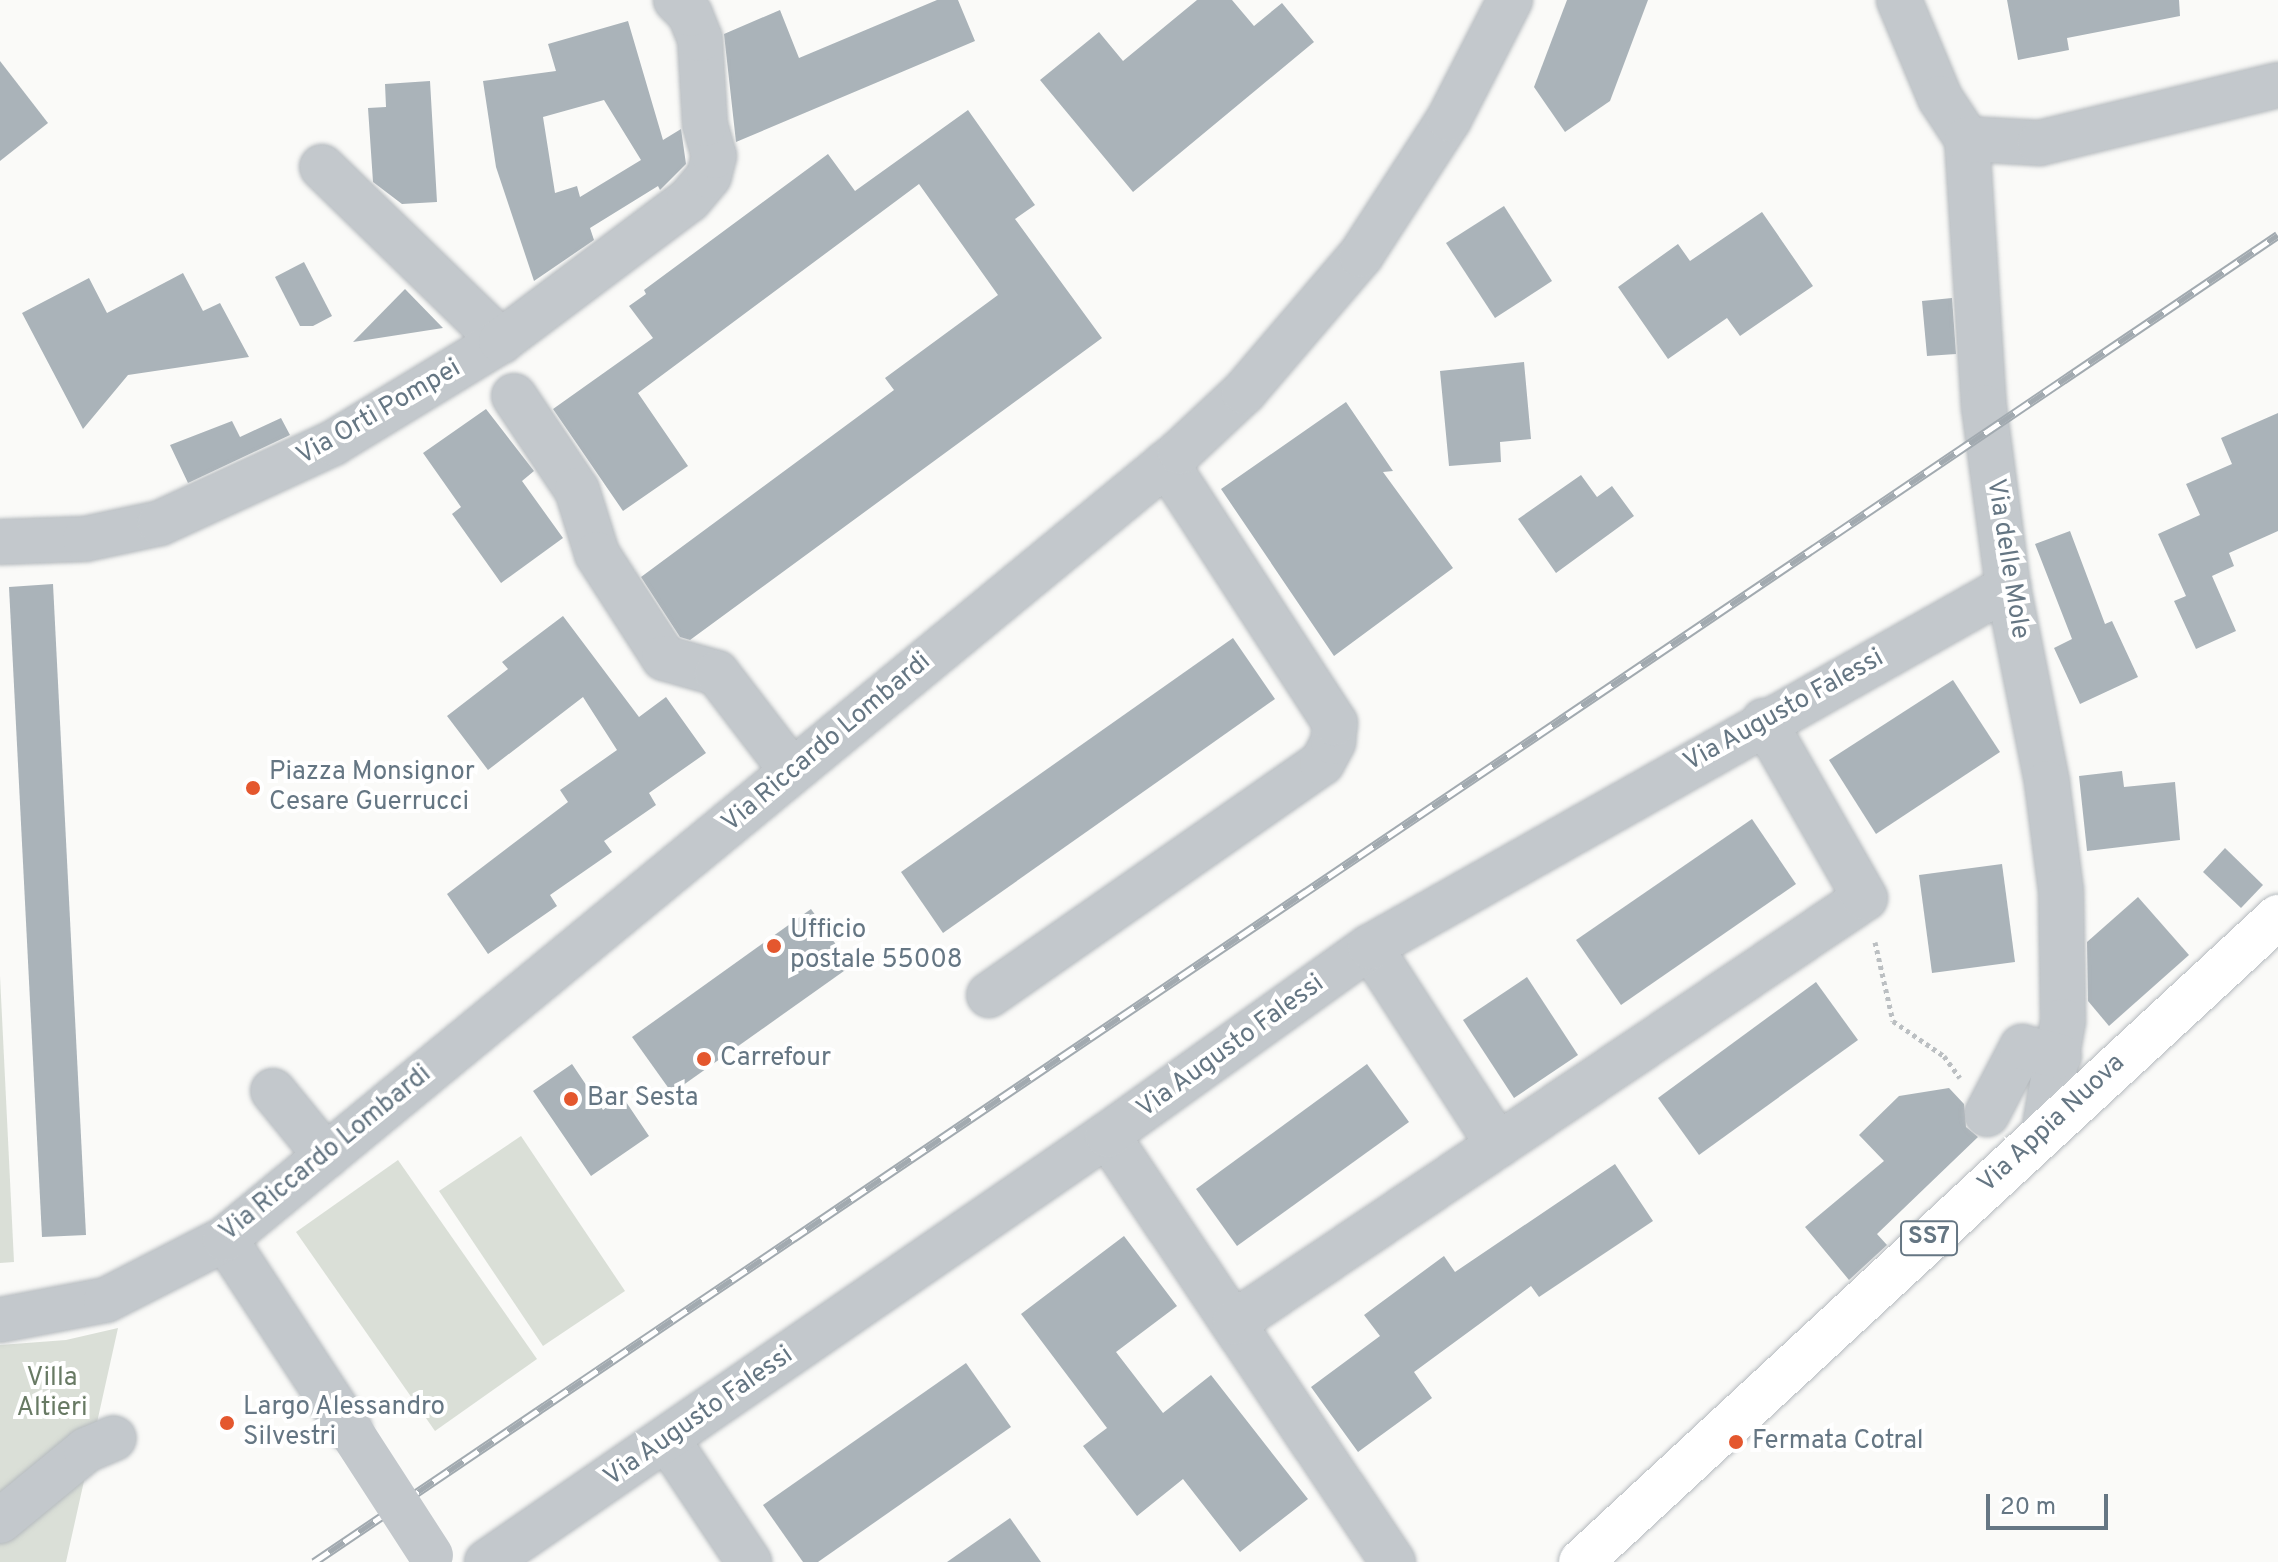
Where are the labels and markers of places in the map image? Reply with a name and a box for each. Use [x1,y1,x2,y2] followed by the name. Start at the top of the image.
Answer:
[269,757,475,818] place label: Piazza Monsignor Cesare Guerrucci
[244,779,262,797] marker: Piazza Monsignor Cesare Guerrucci
[790,915,963,976] place label: Ufficio postale 55008
[765,937,783,955] marker: Ufficio postale 55008
[720,1043,831,1075] place label: Carrefour
[695,1050,713,1068] marker: Carrefour
[587,1083,699,1115] place label: Bar Sesta
[562,1090,580,1108] marker: Bar Sesta
[243,1392,446,1454] place label: Largo Alessandro Silvestri
[218,1414,236,1432] marker: Largo Alessandro Silvestri
[1752,1426,1924,1458] place label: Fermata Cotral
[1727,1433,1745,1451] marker: Fermata Cotral

